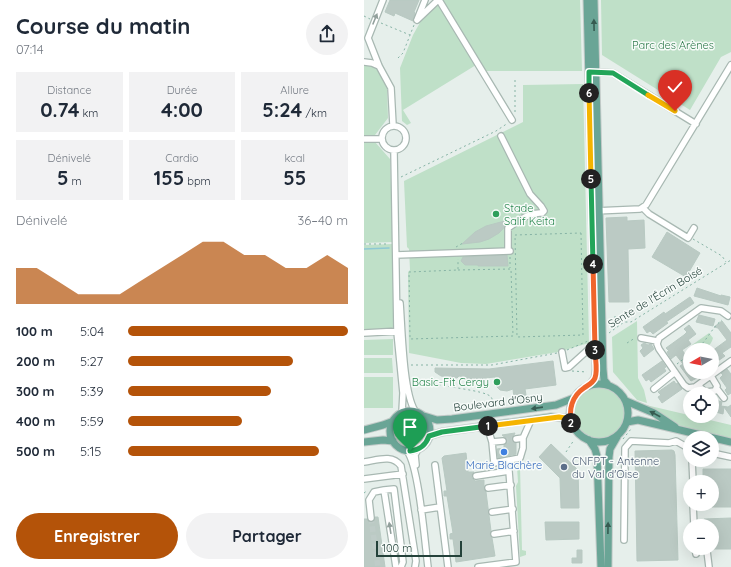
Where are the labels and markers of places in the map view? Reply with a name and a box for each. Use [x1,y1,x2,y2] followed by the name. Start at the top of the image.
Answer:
[658,70,692,111] pin
[579,83,599,103] pin: 6
[581,169,601,189] pin: 5
[504,201,555,228] place label: Stade Salif Keita
[491,209,501,219] marker: Stade Salif Keita
[583,254,603,274] pin: 4
[585,340,605,360] pin: 3
[412,375,489,389] place label: Basic-Fit Cergy
[492,377,502,387] marker: Basic-Fit Cergy
[393,410,427,451] pin
[561,413,581,433] pin: 2
[478,416,498,436] pin: 1
[499,447,509,457] marker: Marie Blachère
[572,454,659,481] place label: CNFPT - Antenne du Val d'Oise
[466,458,542,472] place label: Marie Blachère
[559,462,569,472] marker: CNFPT - Antenne du Val d'Oise

